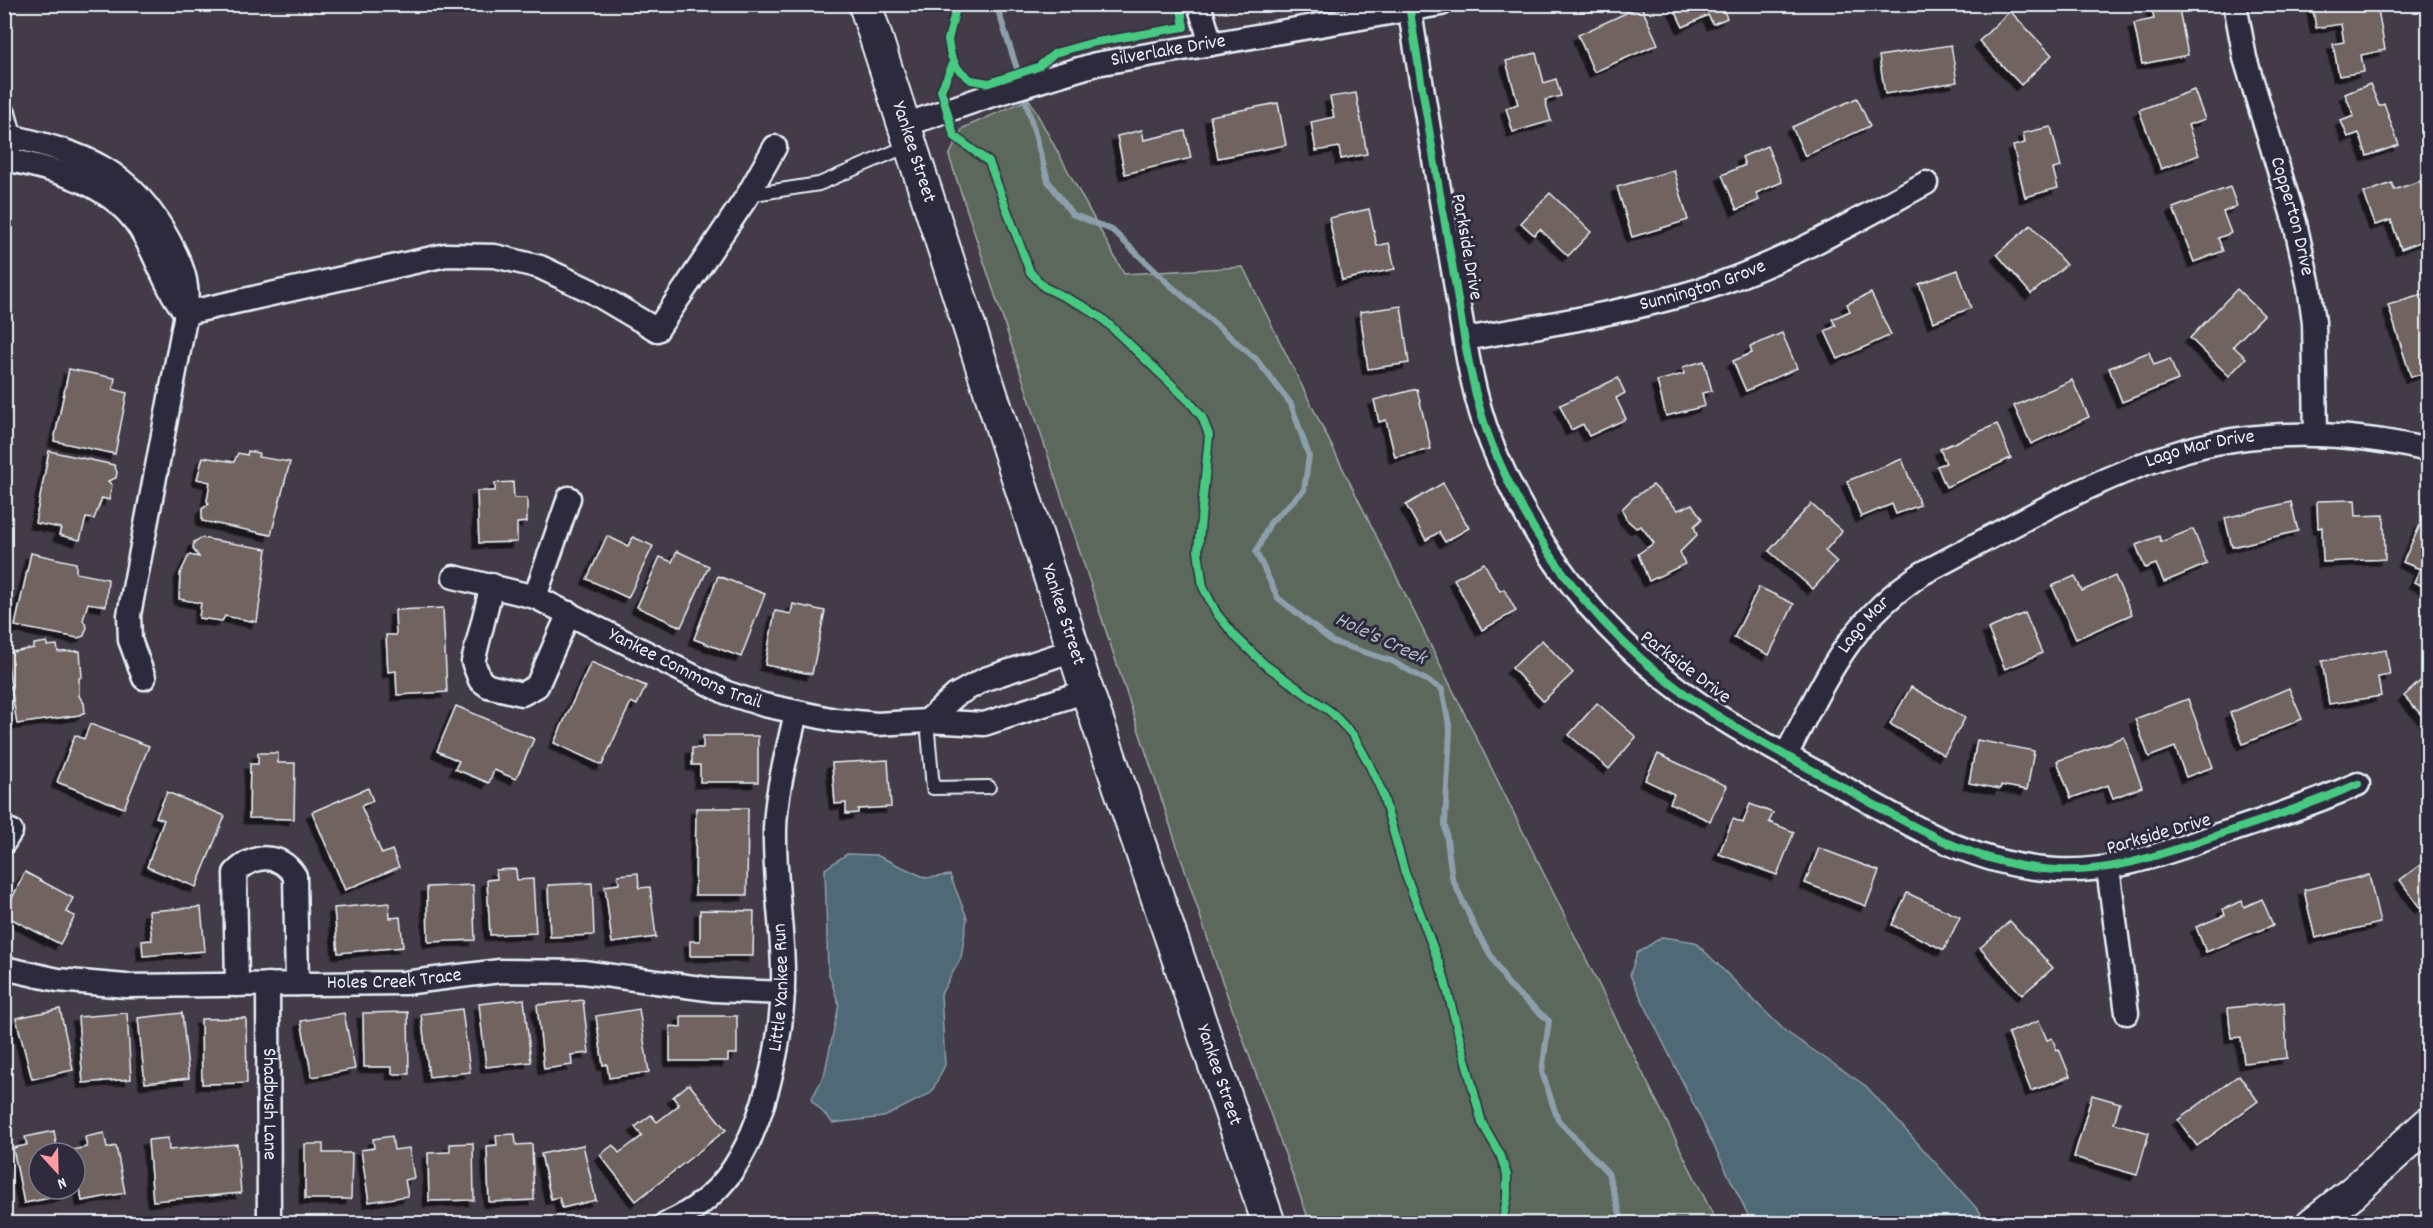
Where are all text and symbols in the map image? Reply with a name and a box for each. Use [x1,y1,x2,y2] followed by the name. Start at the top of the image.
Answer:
[1109,28,1228,75] street label: Silverlake Drive
[883,98,942,207] street label: Yankee Street
[2262,153,2320,279] street label: Copperton Drive
[1443,192,1489,303] street label: Parkside Drive
[1637,253,1771,320] street label: Sunnington Grove
[2142,423,2256,476] street label: Lago Mar Drive
[1033,561,1092,669] street label: Yankee Street
[1831,590,1897,660] street label: Lago Mar
[1330,606,1433,675] water label: Hole's Creek
[603,622,765,717] street label: Yankee Commons Trail
[1634,624,1736,712] street label: Parkside Drive
[2103,807,2215,863] street label: Parkside Drive
[762,922,797,1054] street label: Little Yankee Run
[327,962,463,998] street label: Holes Creek Trace
[1188,1021,1248,1129] street label: Yankee Street
[254,1048,283,1160] street label: Shadbush Lane
[27,1141,87,1201] north arrow
[54,1170,70,1195] text: N

